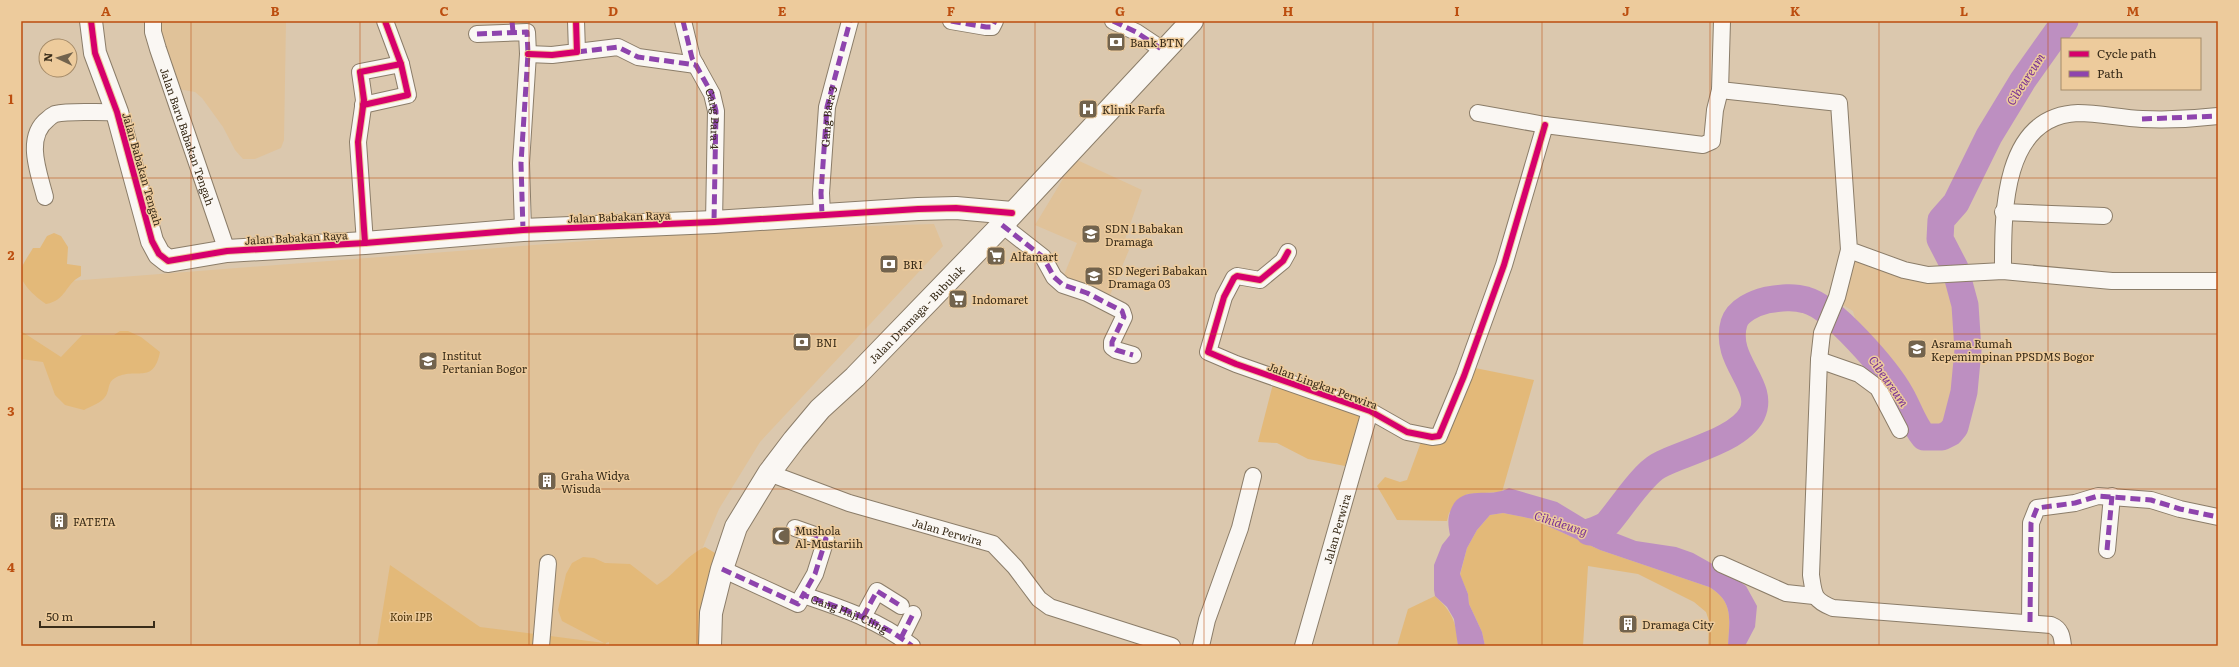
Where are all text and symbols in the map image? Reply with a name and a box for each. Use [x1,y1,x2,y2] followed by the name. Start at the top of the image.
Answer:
[101,1,111,20] text: A
[271,1,280,20] text: B
[439,1,449,20] text: C
[608,1,618,20] text: D
[778,1,787,20] text: E
[947,1,955,20] text: F
[1115,1,1125,20] text: G
[1283,1,1294,20] text: H
[1454,1,1460,20] text: I
[1622,1,1630,20] text: J
[1790,1,1801,20] text: K
[1960,1,1968,20] text: L
[2127,1,2140,20] text: M
[1105,31,1127,53] bank icon: Bank BTN
[1130,34,1184,50] place label: Bank BTN
[38,38,78,78] north arrow
[2061,38,2201,90] legend
[2097,44,2157,62] text: Cycle path
[2001,49,2049,109] water label: Cibeureum
[39,52,55,62] text: N
[2097,64,2123,82] text: Path
[157,65,219,208] street label: Jalan Baru Babakan Tengah
[816,84,840,148] street label: Gang Bara 3
[702,85,724,150] street label: Gang Bara 4
[8,89,14,108] text: 1
[1077,98,1099,120] hospital icon: Klinik Farfa
[1102,101,1165,117] place label: Klinik Farfa
[119,110,167,228] street label: Jalan Babakan Tengah
[567,206,671,226] street label: Jalan Babakan Raya
[1105,220,1183,249] place label: SDN 1 Babakan Dramaga
[1080,223,1102,245] school or university icon: SDN 1 Babakan Dramaga
[244,226,348,248] street label: Jalan Babakan Raya
[8,245,15,264] text: 2
[985,245,1007,267] supermarket icon: Alfamart
[1010,248,1058,264] place label: Alfamart
[878,253,900,275] bank icon: BRI
[903,256,923,272] place label: BRI
[865,261,968,367] street label: Jalan Dramaga - Bubulak
[1108,262,1207,291] place label: SD Negeri Babakan Dramaga 03
[1083,265,1105,287] school or university icon: SD Negeri Babakan Dramaga 03
[947,288,969,310] supermarket icon: Indomaret
[972,291,1029,307] place label: Indomaret
[791,331,813,353] bank icon: BNI
[816,334,837,350] place label: BNI
[1931,335,2095,364] place label: Asrama Rumah Kepemimpinan PPSDMS Bogor
[1906,338,1928,360] school or university icon: Asrama Rumah Kepemimpinan PPSDMS Bogor
[442,347,528,376] place label: Institut Pertanian Bogor
[417,350,439,372] school or university icon: Institut Pertanian Bogor
[1865,352,1914,411] water label: Cibeureum
[1266,358,1380,412] street label: Jalan Lingkar Perwira
[7,401,15,420] text: 3
[561,467,630,496] place label: Graha Widya Wisuda
[536,470,558,492] building icon: Graha Widya Wisuda
[1319,492,1354,566] street label: Jalan Perwira
[1532,506,1590,540] water label: Cihideung
[48,510,70,532] building icon: FATETA
[73,513,116,529] place label: FATETA
[911,513,985,549] street label: Jalan Perwira
[795,522,863,551] place label: Mushola Al-Mustariih
[770,525,792,547] mosque icon: Mushola Al-Mustariih
[7,557,15,576] text: 4
[809,590,892,637] street label: Gang Haji Ciing
[40,603,154,629] scale bar
[46,607,73,625] text: 50 m
[390,608,432,624] park label: Koin IPB
[1617,613,1639,635] building icon: Dramaga City
[1642,616,1715,632] place label: Dramaga City

